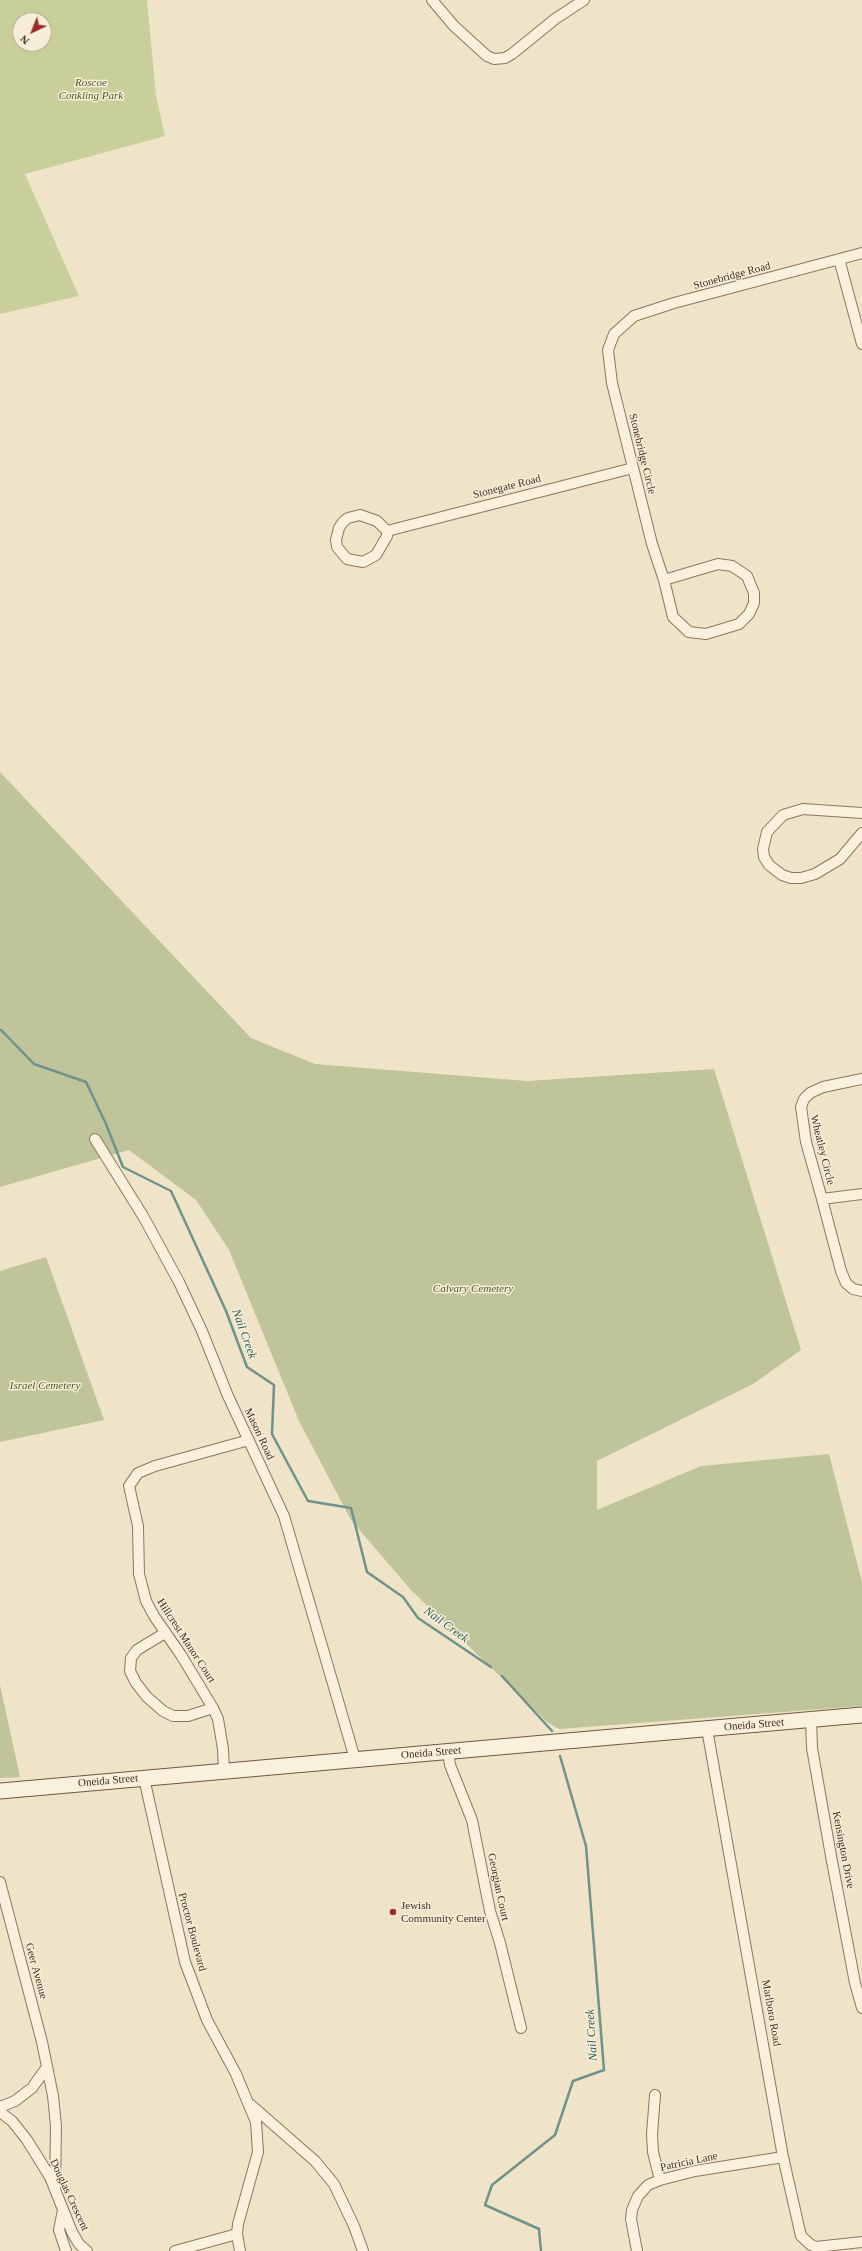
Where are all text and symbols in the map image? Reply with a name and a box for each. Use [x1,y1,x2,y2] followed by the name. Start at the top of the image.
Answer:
[12,12,52,52] north arrow
[18,33,32,47] text: N
[59,76,123,102] park label: Roscoe Conkling Park
[692,259,772,293] street label: Stonebridge Road
[626,412,658,496] street label: Stonebridge Circle
[472,472,542,502] street label: Stonegate Road
[807,1114,837,1186] street label: Wheatley Circle
[433,1282,513,1296] park label: Calvary Cemetery
[228,1307,260,1361] water label: Nail Creek
[10,1379,80,1393] park label: Israel Cemetery
[241,1406,277,1462] street label: Mason Road
[154,1596,218,1686] street label: Hillcrest Manor Court
[421,1604,471,1646] water label: Nail Creek
[723,1716,785,1734] street label: Oneida Street
[400,1744,462,1762] street label: Oneida Street
[77,1772,139,1790] street label: Oneida Street
[829,1810,857,1890] street label: Kensington Drive
[484,1852,512,1922] street label: Georgian Court
[175,1891,209,1973] street label: Proctor Boulevard
[401,1899,486,1925] place label: Jewish Community Center
[388,1907,398,1917] marker: Jewish Community Center
[22,1942,50,2000] street label: Geer Avenue
[759,1979,783,2047] street label: Marlboro Road
[583,2009,601,2061] water label: Nail Creek
[659,2149,719,2175] street label: Patricia Lane
[47,2157,91,2233] street label: Douglas Crescent

